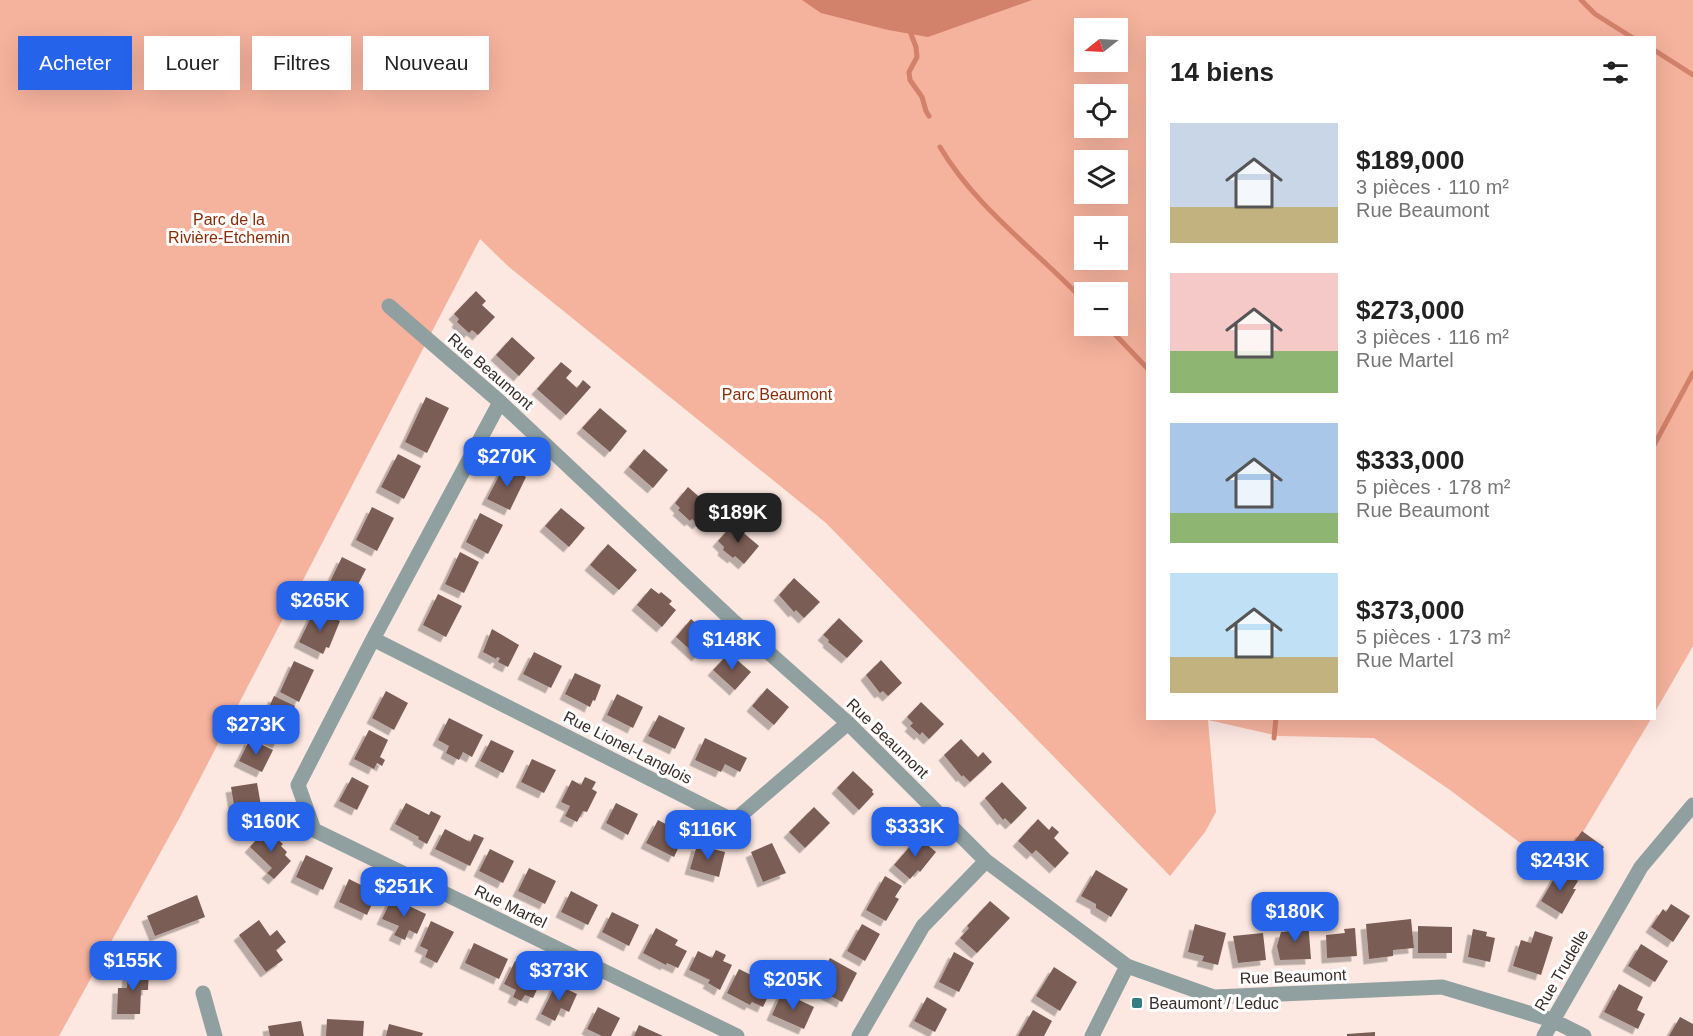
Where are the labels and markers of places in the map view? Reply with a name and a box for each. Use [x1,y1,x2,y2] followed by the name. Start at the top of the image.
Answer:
[465,437,549,488] pin: $270K
[696,493,780,544] pin: $189K
[278,581,362,632] pin: $265K
[690,620,774,671] pin: $148K
[214,705,298,756] pin: $273K
[229,802,313,853] pin: $160K
[873,807,957,858] pin: $333K
[666,810,750,861] pin: $116K
[1518,841,1602,892] pin: $243K
[362,867,446,918] pin: $251K
[1253,892,1337,943] pin: $180K
[91,941,175,992] pin: $155K
[517,951,601,1002] pin: $373K
[751,960,835,1011] pin: $205K
[1149,995,1279,1012] place label: Beaumont / Leduc
[1130,996,1144,1010] marker: Beaumont / Leduc

